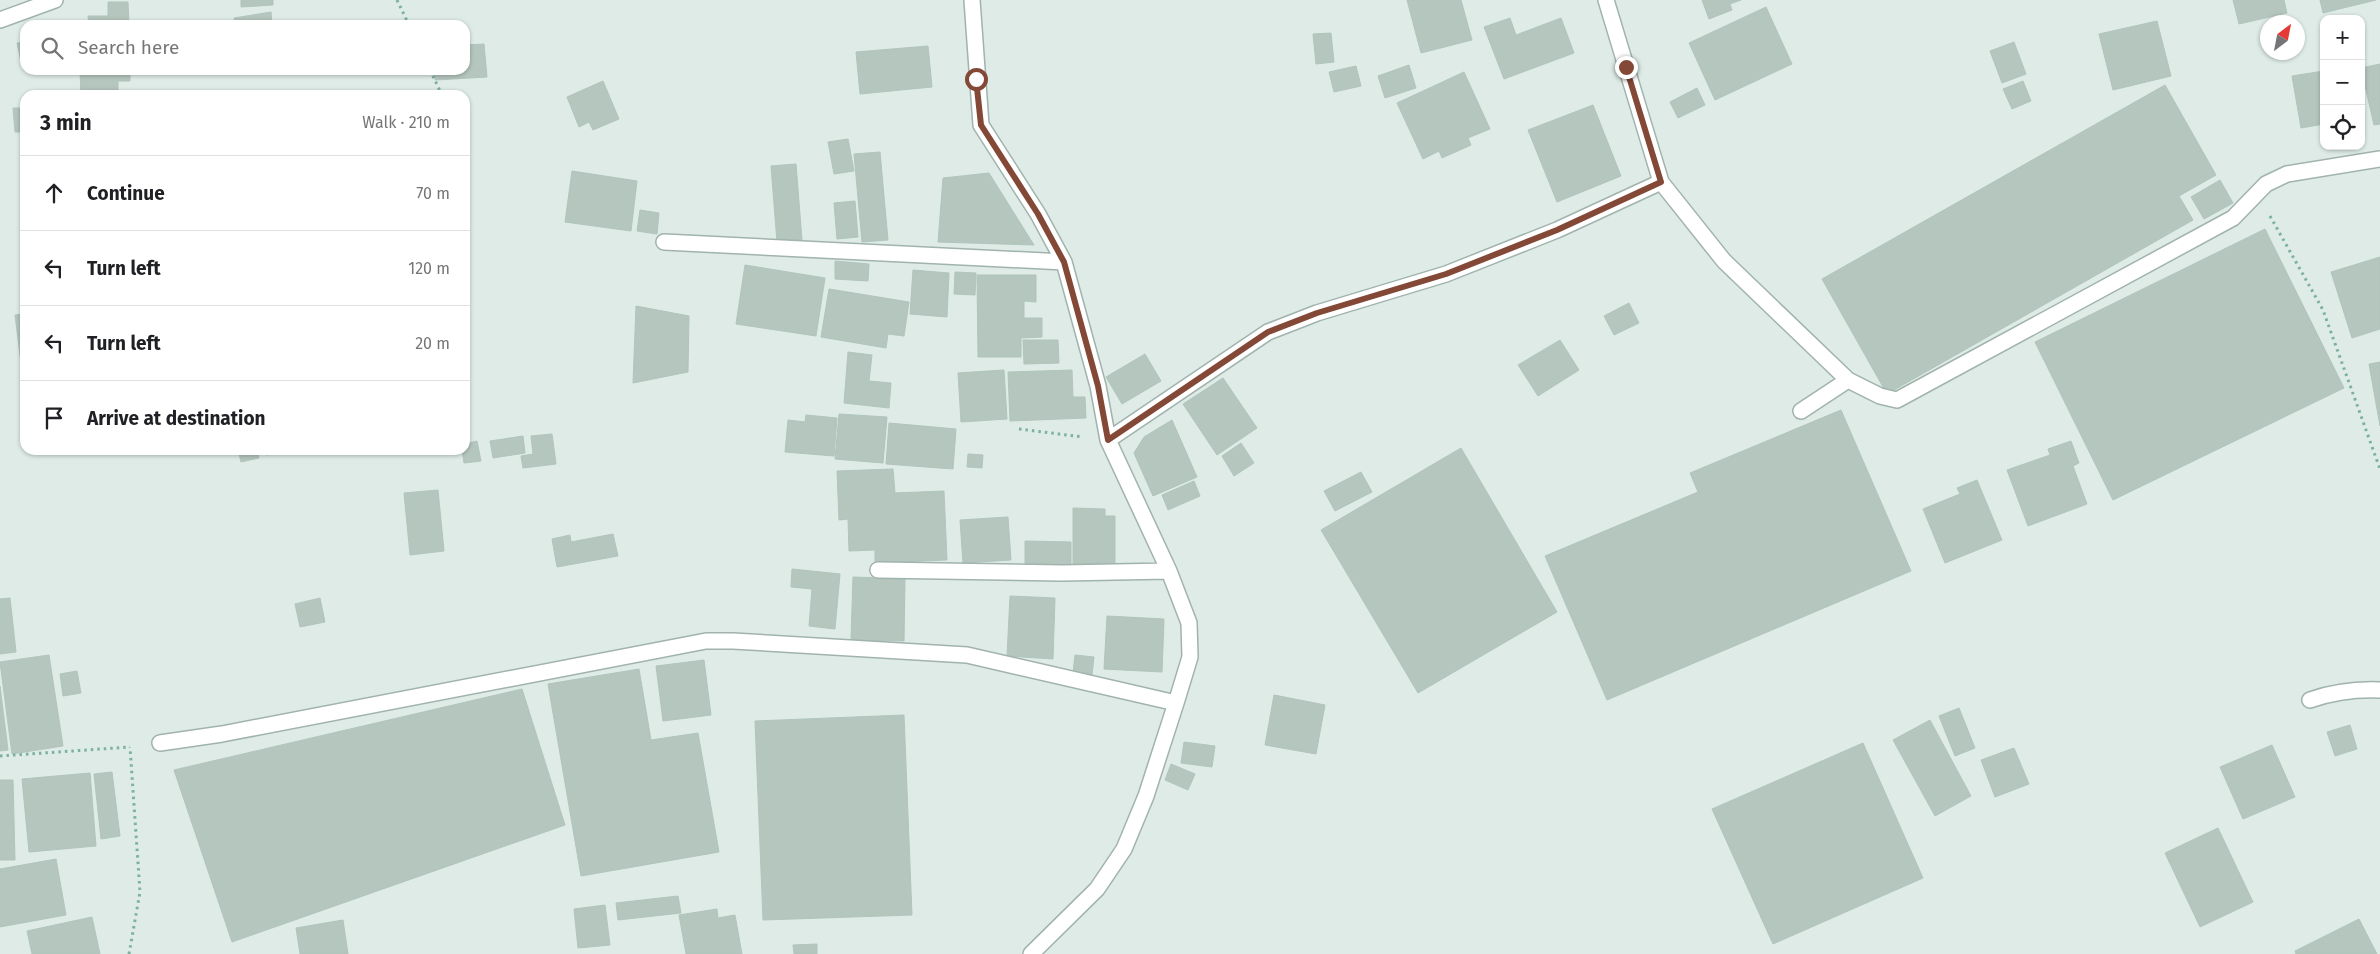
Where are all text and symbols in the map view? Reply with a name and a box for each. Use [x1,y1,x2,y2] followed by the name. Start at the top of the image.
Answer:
[2260,15,2305,60] north arrow
[2320,15,2365,150] map controls
[2320,15,2365,60] button: +
[20,20,470,75] search box
[38,34,66,62] icon: search
[78,36,179,59] text: Search here
[1615,56,1638,79] route end
[2320,60,2365,105] button: −
[965,68,988,91] route start
[2320,105,2365,150] button: locate
[40,110,92,136] text: 3 min
[362,113,450,132] text: Walk · 210 m
[40,179,68,207] icon: ahead
[87,182,165,205] text: Continue
[416,184,450,203] text: 70 m
[40,254,68,282] icon: left
[87,257,161,280] text: Turn left
[408,259,450,278] text: 120 m
[40,329,68,357] icon: left
[87,332,161,355] text: Turn left
[415,334,450,353] text: 20 m
[40,404,68,432] icon: arrive
[87,407,266,430] text: Arrive at destination

